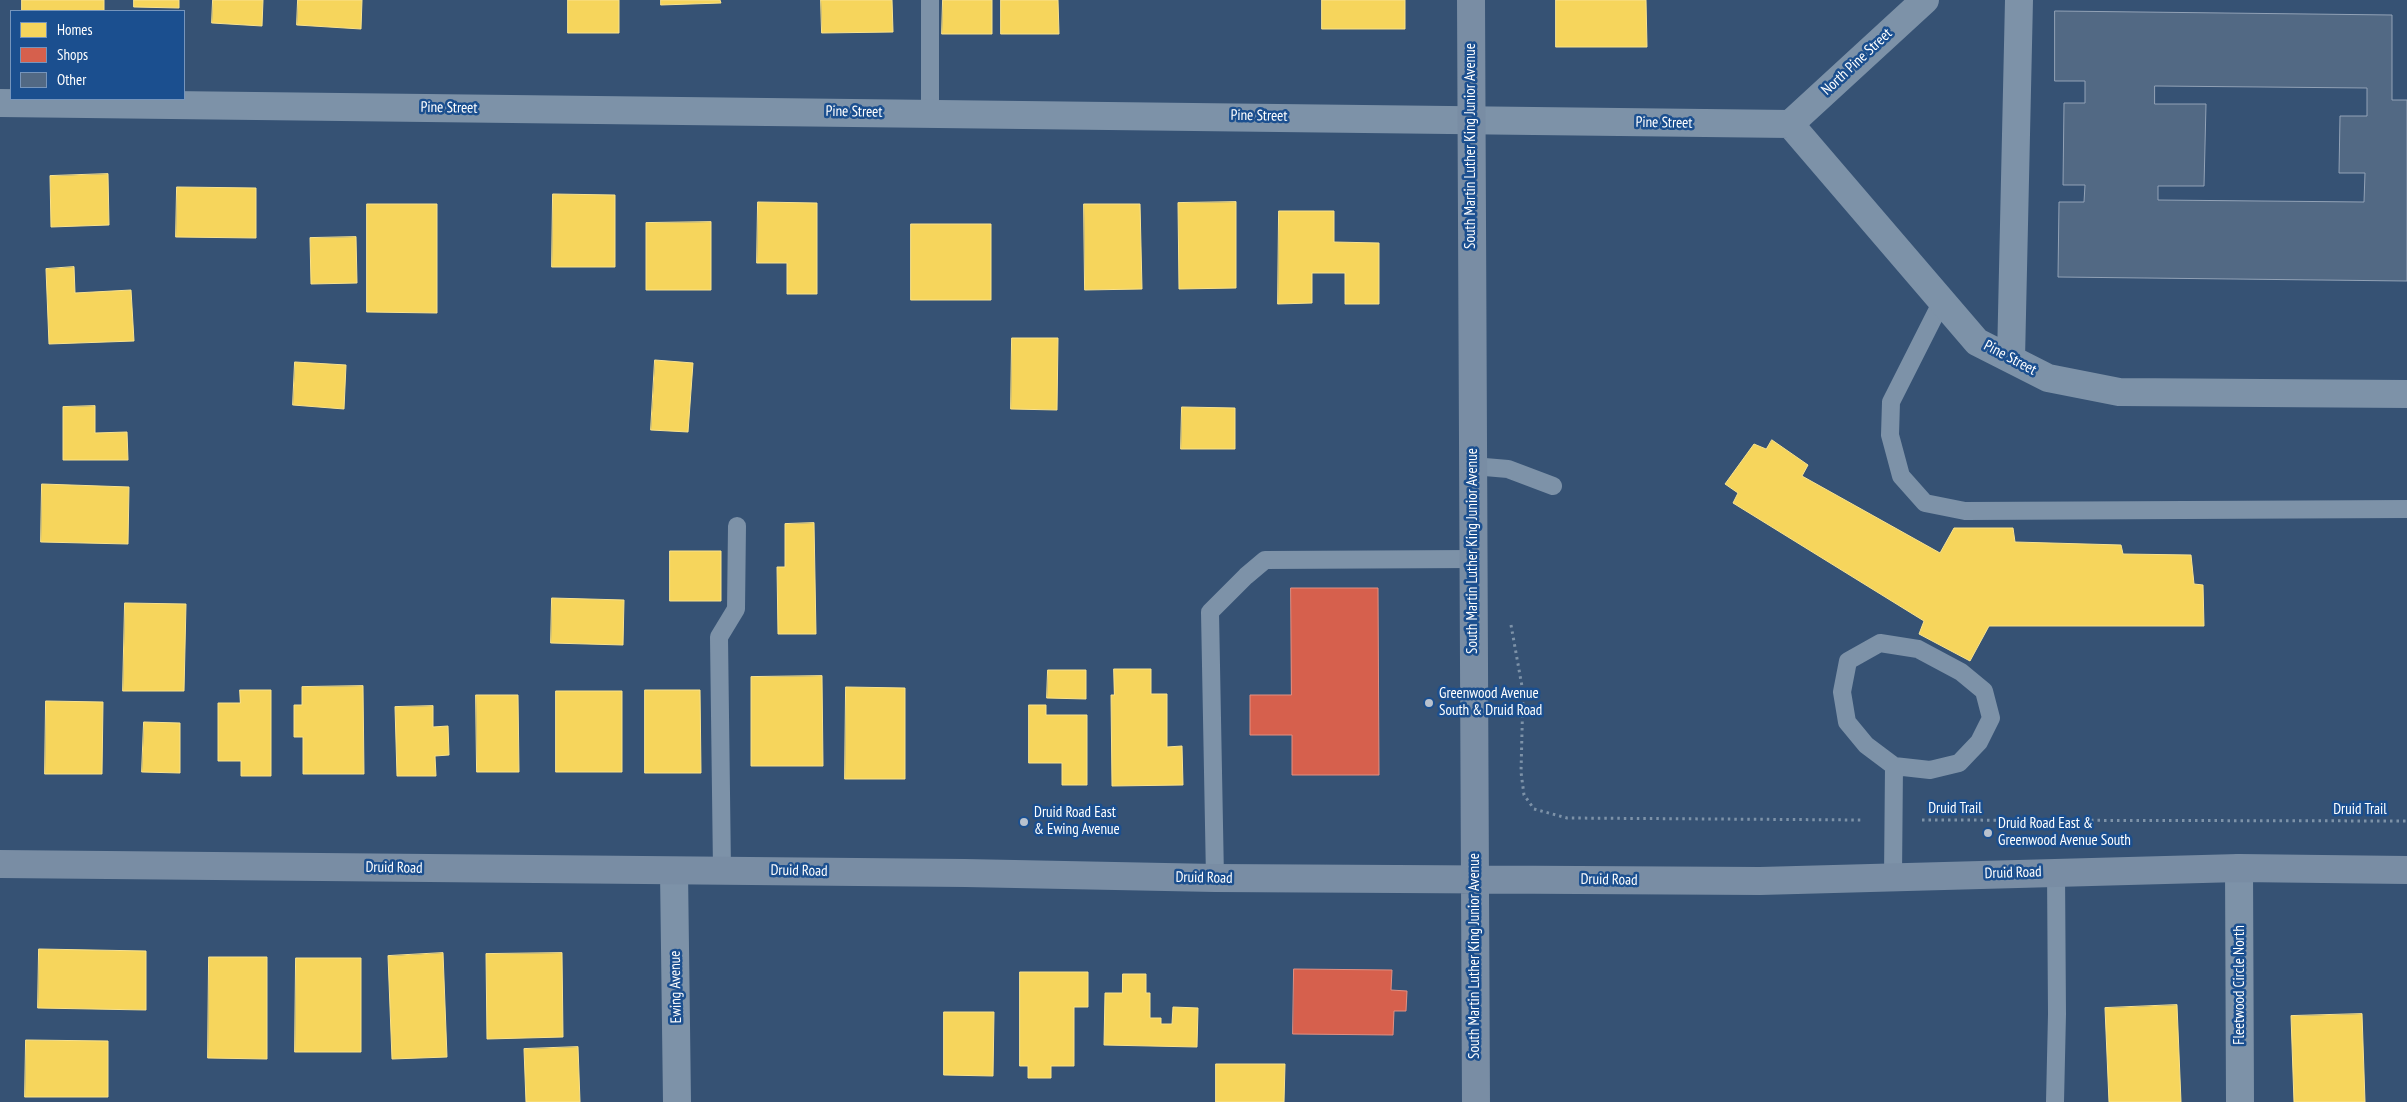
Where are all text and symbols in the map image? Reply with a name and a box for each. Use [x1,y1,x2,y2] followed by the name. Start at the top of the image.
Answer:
[10,10,185,100] legend
[57,20,93,39] text: Homes
[1818,25,1896,99] street label: North Pine Street
[1462,43,1480,249] street label: South Martin Luther King Junior Avenue
[57,45,88,64] text: Shops
[57,70,86,89] text: Other
[420,99,478,117] street label: Pine Street
[825,103,883,121] street label: Pine Street
[1230,107,1288,125] street label: Pine Street
[1635,114,1693,132] street label: Pine Street
[1981,337,2039,379] street label: Pine Street
[1464,448,1482,654] street label: South Martin Luther King Junior Avenue
[1439,685,1542,720] place label: Greenwood Avenue South & Druid Road
[1423,697,1435,709] marker: Greenwood Avenue South & Druid Road
[1928,800,1982,818] street label: Druid Trail
[2333,801,2387,819] street label: Druid Trail
[1034,804,1120,839] place label: Druid Road East & Ewing Avenue
[1998,815,2131,850] place label: Druid Road East & Greenwood Avenue South
[1018,816,1030,828] marker: Druid Road East & Ewing Avenue
[1982,827,1994,839] marker: Druid Road East & Greenwood Avenue South
[1466,853,1484,1059] street label: South Martin Luther King Junior Avenue
[365,859,423,877] street label: Druid Road
[770,862,828,880] street label: Druid Road
[1984,863,2042,883] street label: Druid Road
[1175,869,1233,887] street label: Druid Road
[1580,871,1638,889] street label: Druid Road
[2231,925,2249,1045] street label: Fleetwood Circle North
[666,950,686,1024] street label: Ewing Avenue

